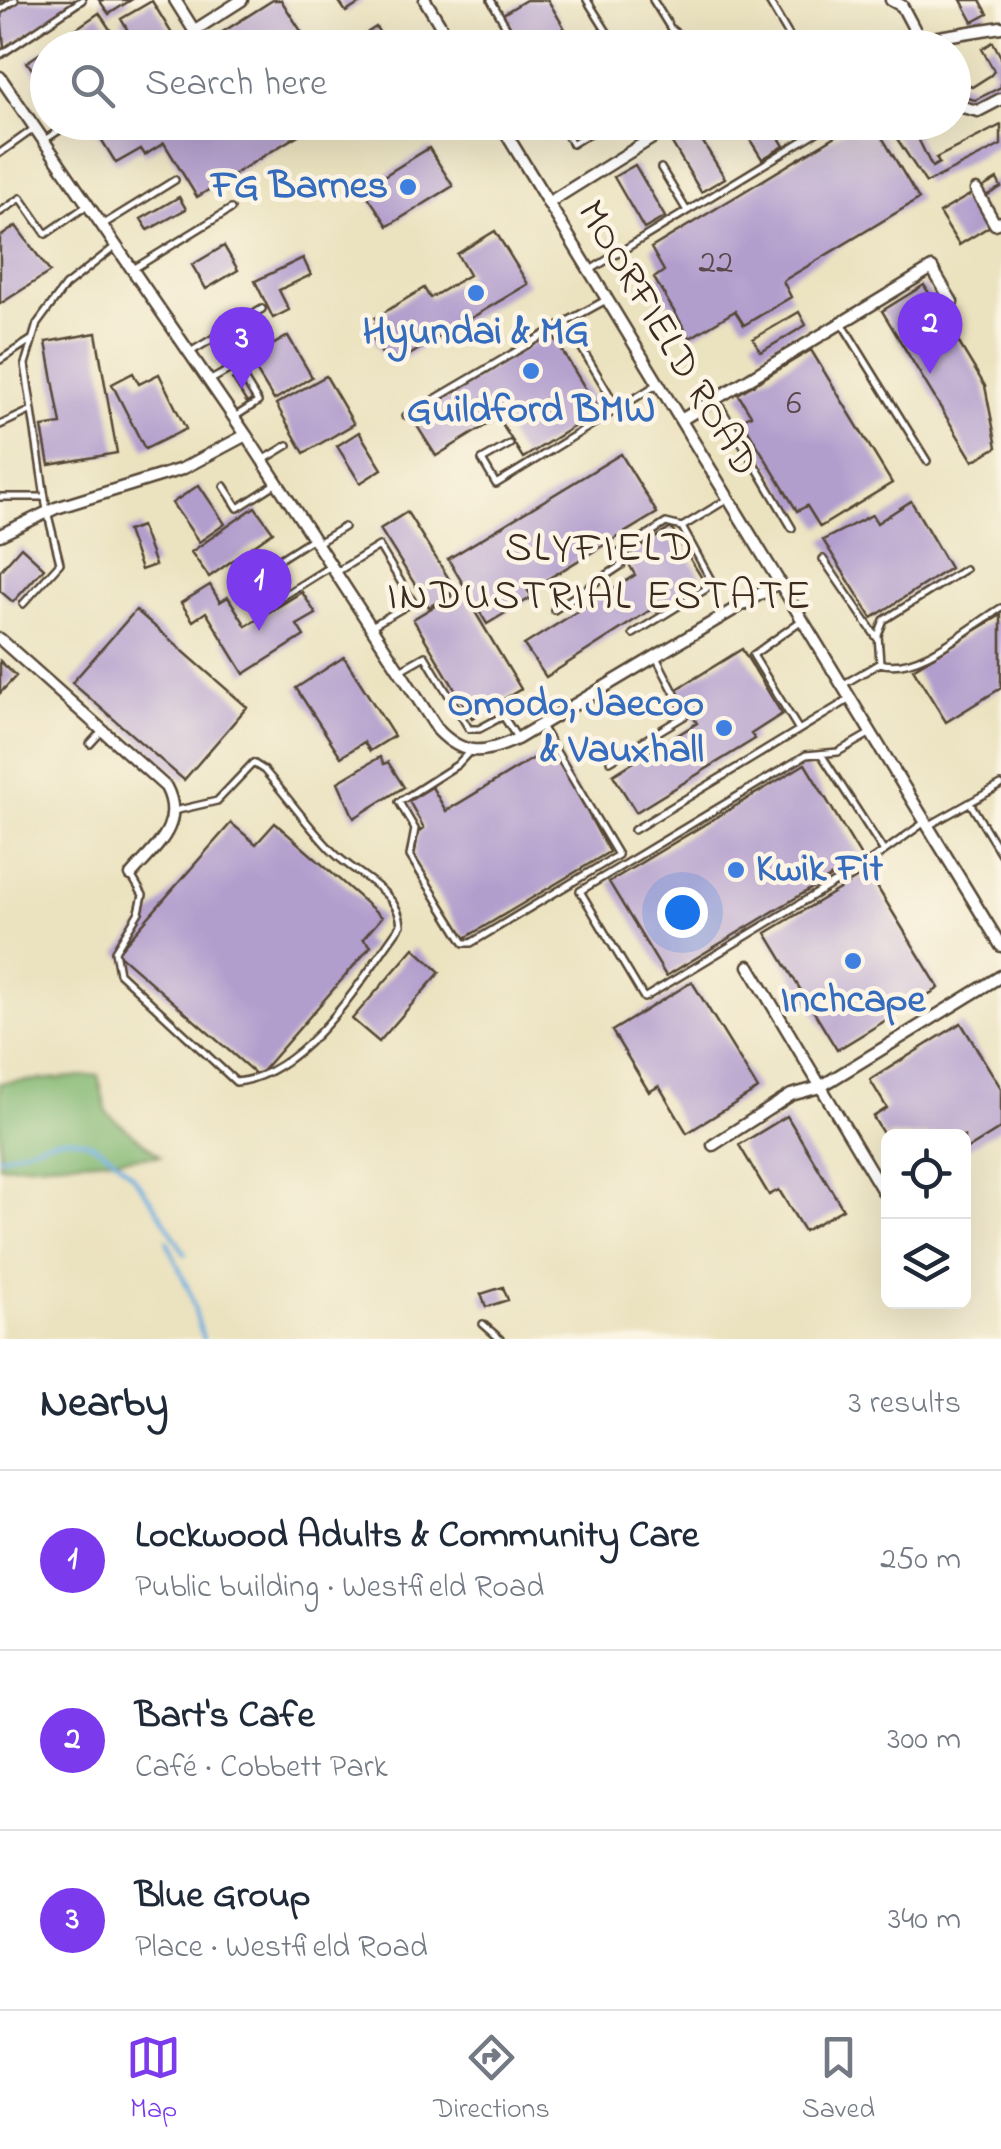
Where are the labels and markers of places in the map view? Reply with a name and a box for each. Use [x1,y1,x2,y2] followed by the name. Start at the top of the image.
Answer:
[209,158,388,217] place label: FG Barnes
[397,176,419,198] marker: FG Barnes
[465,282,487,304] marker: Hyundai & MG
[898,292,962,374] pin: 2
[363,304,589,363] place label: Hyundai & MG
[210,306,274,389] pin: 3
[520,360,542,382] marker: Guildford BMW
[407,382,655,441] place label: Guildford BMW
[226,548,292,631] pin: 1
[447,676,704,781] place label: Omodo, Jaecoo & Vauxhall
[713,717,735,739] marker: Omodo, Jaecoo & Vauxhall
[756,841,883,900] place label: Kwik Fit
[725,859,747,881] marker: Kwik Fit
[842,950,864,972] marker: Inchcape
[781,972,927,1031] place label: Inchcape

